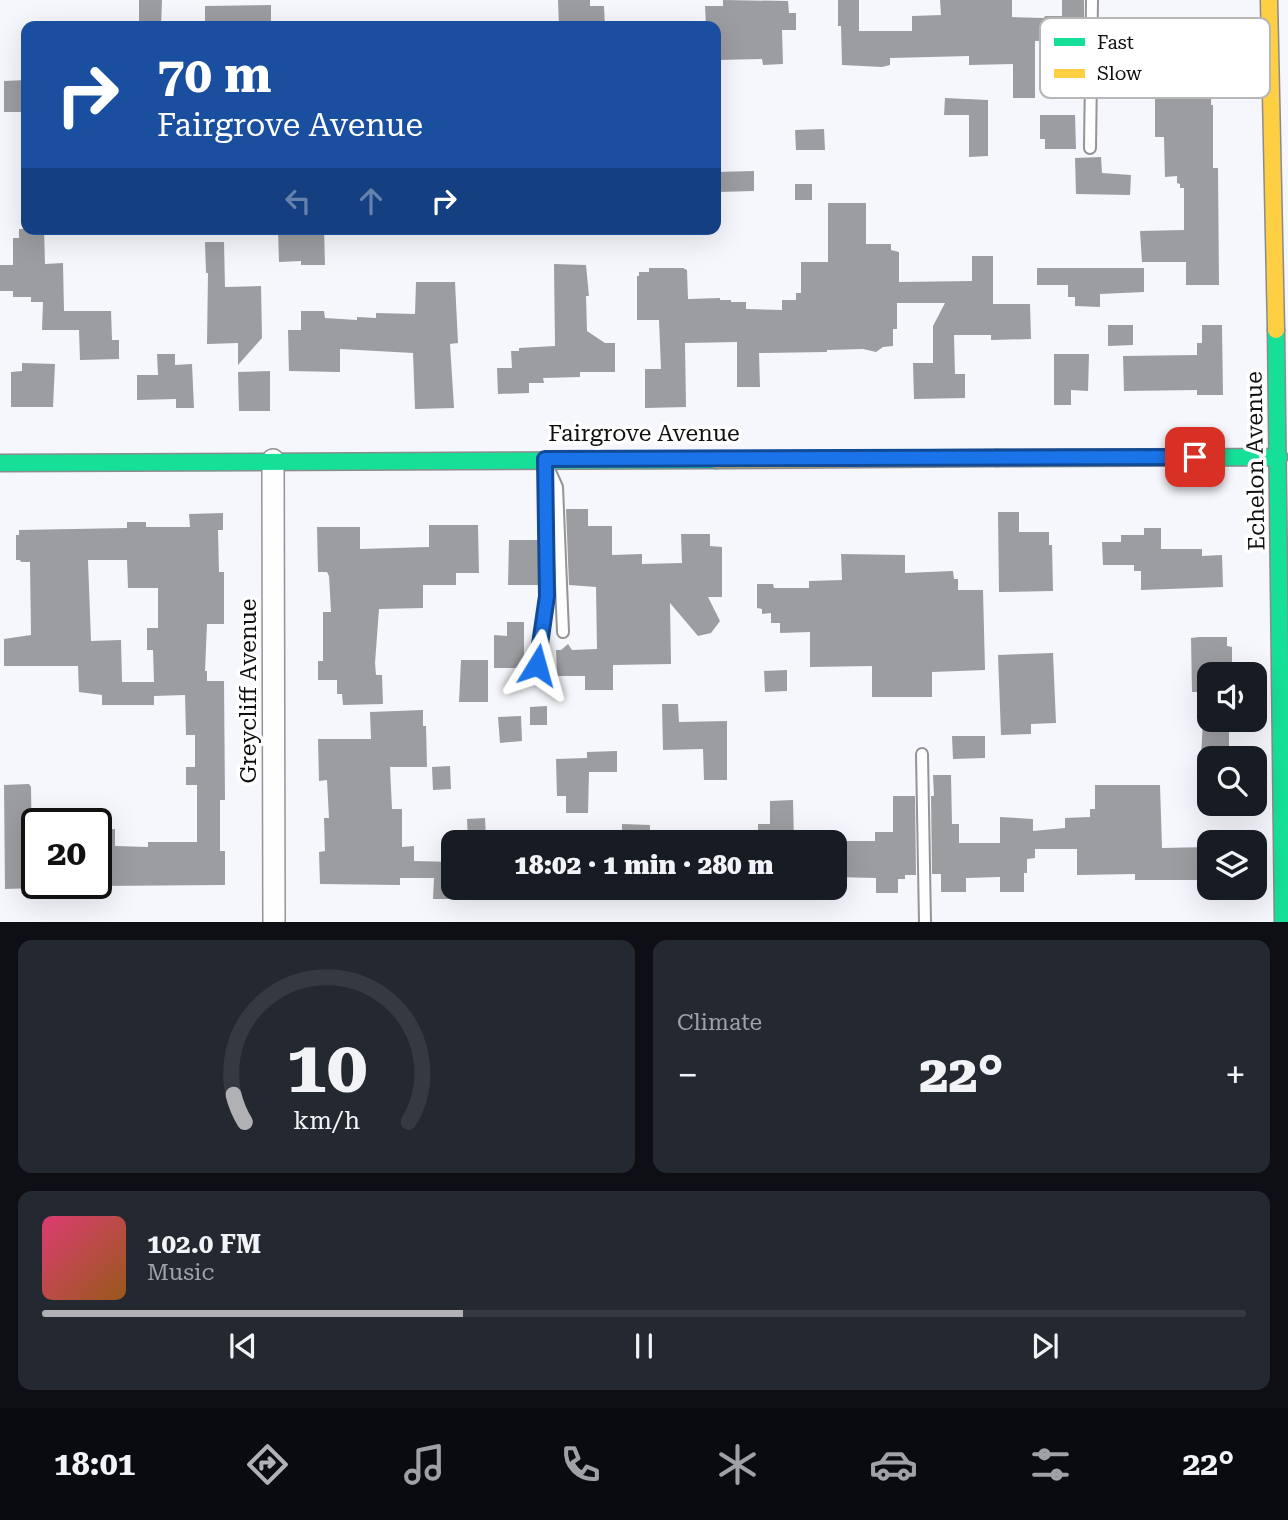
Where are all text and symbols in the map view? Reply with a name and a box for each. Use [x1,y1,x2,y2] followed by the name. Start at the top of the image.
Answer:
[1040,18,1270,98] legend
[1097,31,1134,54] text: Fast
[157,47,272,104] text: 70 m
[42,49,133,140] icon: right
[1097,62,1142,85] text: Slow
[157,106,423,144] text: Fairgrove Avenue
[279,182,317,220] icon: left
[352,182,390,220] icon: ahead
[425,182,463,220] icon: right
[1240,371,1271,551] street label: Echelon Avenue
[548,420,740,447] street label: Fairgrove Avenue
[1165,427,1225,487] pin
[1176,438,1214,476] icon: arrive
[235,599,262,783] street label: Greycliff Avenue
[500,628,574,702] position arrow
[1197,662,1267,900] map controls
[1197,662,1267,732] button: sound
[1197,746,1267,816] button: search
[21,808,112,899] speed limit sign: 20
[1197,830,1267,900] button: layers
[514,850,774,880] text: 18:02 · 1 min · 280 m
[677,1009,762,1036] text: Climate
[286,1026,367,1111] text: 10
[919,1044,1004,1105] text: 22°
[677,1053,698,1097] text: −
[1225,1053,1246,1097] text: +
[293,1106,360,1135] text: km/h
[147,1229,261,1259] text: 102.0 FM
[147,1259,214,1286] text: Music
[224,1327,262,1365] icon: previous
[625,1327,663,1365] icon: pause
[1026,1327,1064,1365] icon: next
[243,1440,292,1489] icon: directions
[400,1440,449,1489] icon: music
[556,1440,605,1489] icon: phone
[713,1440,762,1489] icon: climate
[869,1440,918,1489] icon: car
[1026,1440,1075,1489] icon: filters
[54,1445,135,1483] text: 18:01
[1182,1445,1234,1483] text: 22°

